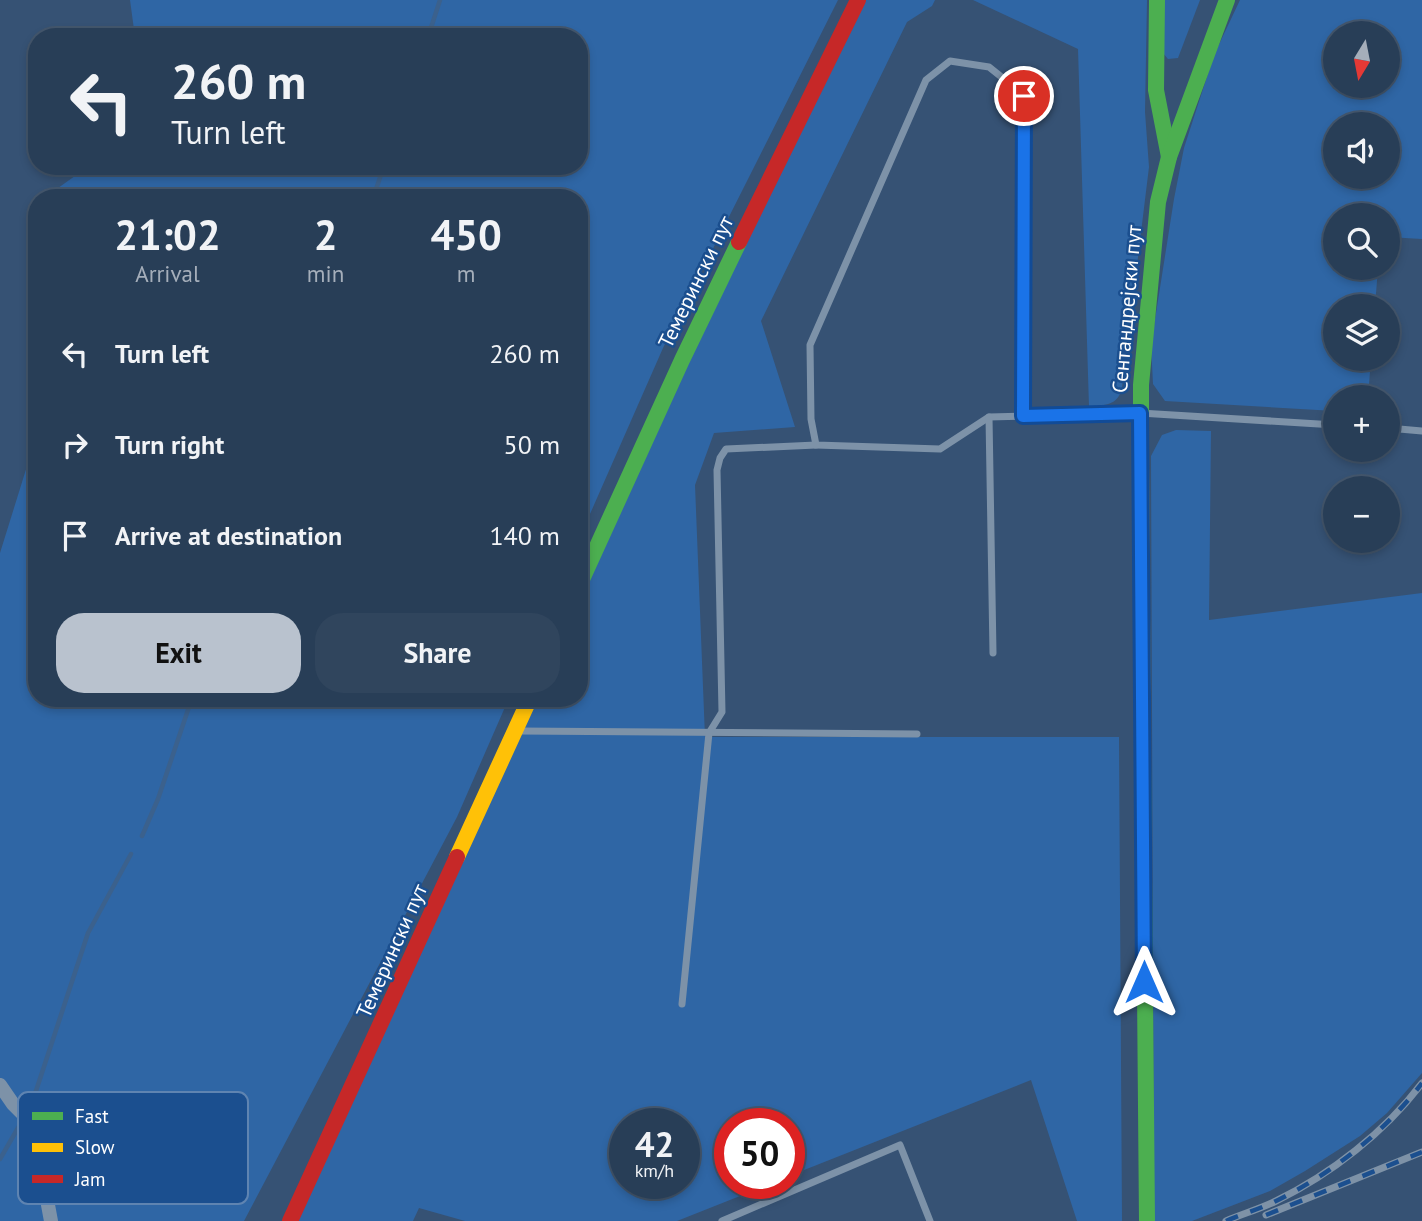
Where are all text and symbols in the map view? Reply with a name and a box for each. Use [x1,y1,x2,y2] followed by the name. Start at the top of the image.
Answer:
[1323,21,1400,98] north arrow
[1323,21,1400,553] map controls
[171,49,306,113] text: 260 m
[56,56,147,147] icon: left
[994,66,1054,126] pin
[1005,77,1043,115] icon: arrive
[171,111,286,153] text: Turn left
[1323,112,1400,189] button: sound
[1323,203,1400,280] button: search
[114,207,221,262] text: 21:02
[314,207,337,262] text: 2
[430,207,502,262] text: 450
[652,211,740,352] street label: Темерински пут
[1106,223,1147,394] street label: Сентандрејски пут
[135,259,200,288] text: Arrival
[307,259,344,288] text: min
[457,259,475,288] text: m
[1323,294,1400,371] button: layers
[56,335,94,373] icon: left
[115,337,209,370] text: Turn left
[489,337,560,370] text: 260 m
[1323,385,1400,462] button: +
[56,426,94,464] icon: right
[115,428,224,461] text: Turn right
[504,428,560,461] text: 50 m
[1323,476,1400,553] button: −
[56,517,94,555] icon: arrive
[115,519,342,552] text: Arrive at destination
[489,519,560,552] text: 140 m
[56,613,301,693] button: Exit
[315,613,560,693] button: Share
[350,879,433,1022] street label: Темерински пут
[1107,945,1181,1019] position arrow
[18,1092,248,1204] legend
[75,1104,109,1128] text: Fast
[714,1108,805,1199] speed limit sign: 50
[635,1121,674,1167] text: 42
[75,1135,115,1159] text: Slow
[635,1159,674,1182] text: km/h
[74,1167,105,1191] text: Jam

